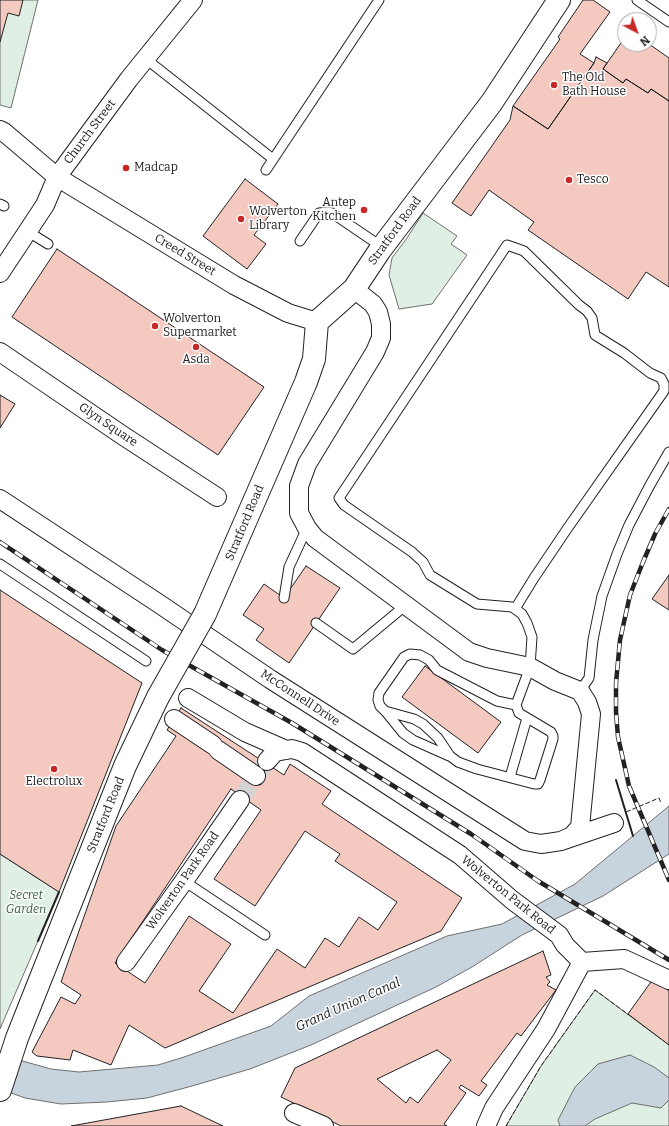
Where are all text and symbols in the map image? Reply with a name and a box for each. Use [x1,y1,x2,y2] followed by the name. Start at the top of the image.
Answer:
[617,12,657,52] north arrow
[637,33,652,48] text: N
[562,71,626,99] place label: The Old Bath House
[549,80,559,90] marker: The Old Bath House
[61,97,119,167] street label: Church Street
[134,161,178,175] place label: Madcap
[121,163,131,173] marker: Madcap
[577,173,609,187] place label: Tesco
[564,175,574,185] marker: Tesco
[365,194,425,268] street label: Stratford Road
[312,196,356,224] place label: Antep Kitchen
[249,205,307,233] place label: Wolverton Library
[359,205,369,215] marker: Antep Kitchen
[236,214,246,224] marker: Wolverton Library
[152,231,218,279] street label: Creed Street
[163,312,237,340] place label: Wolverton Supermarket
[150,321,160,331] marker: Wolverton Supermarket
[191,342,201,352] marker: Asda
[182,353,210,367] place label: Asda
[76,400,140,450] street label: Glyn Square
[223,483,267,563] street label: Stratford Road
[258,667,342,729] street label: McConnell Drive
[49,764,59,774] marker: Electrolux
[25,775,83,789] place label: Electrolux
[84,775,128,855] street label: Stratford Road
[144,829,222,933] street label: Wolverton Park Road
[458,853,558,937] street label: Wolverton Park Road
[6,889,46,917] park label: Secret Garden
[293,975,403,1035] water label: Grand Union Canal

